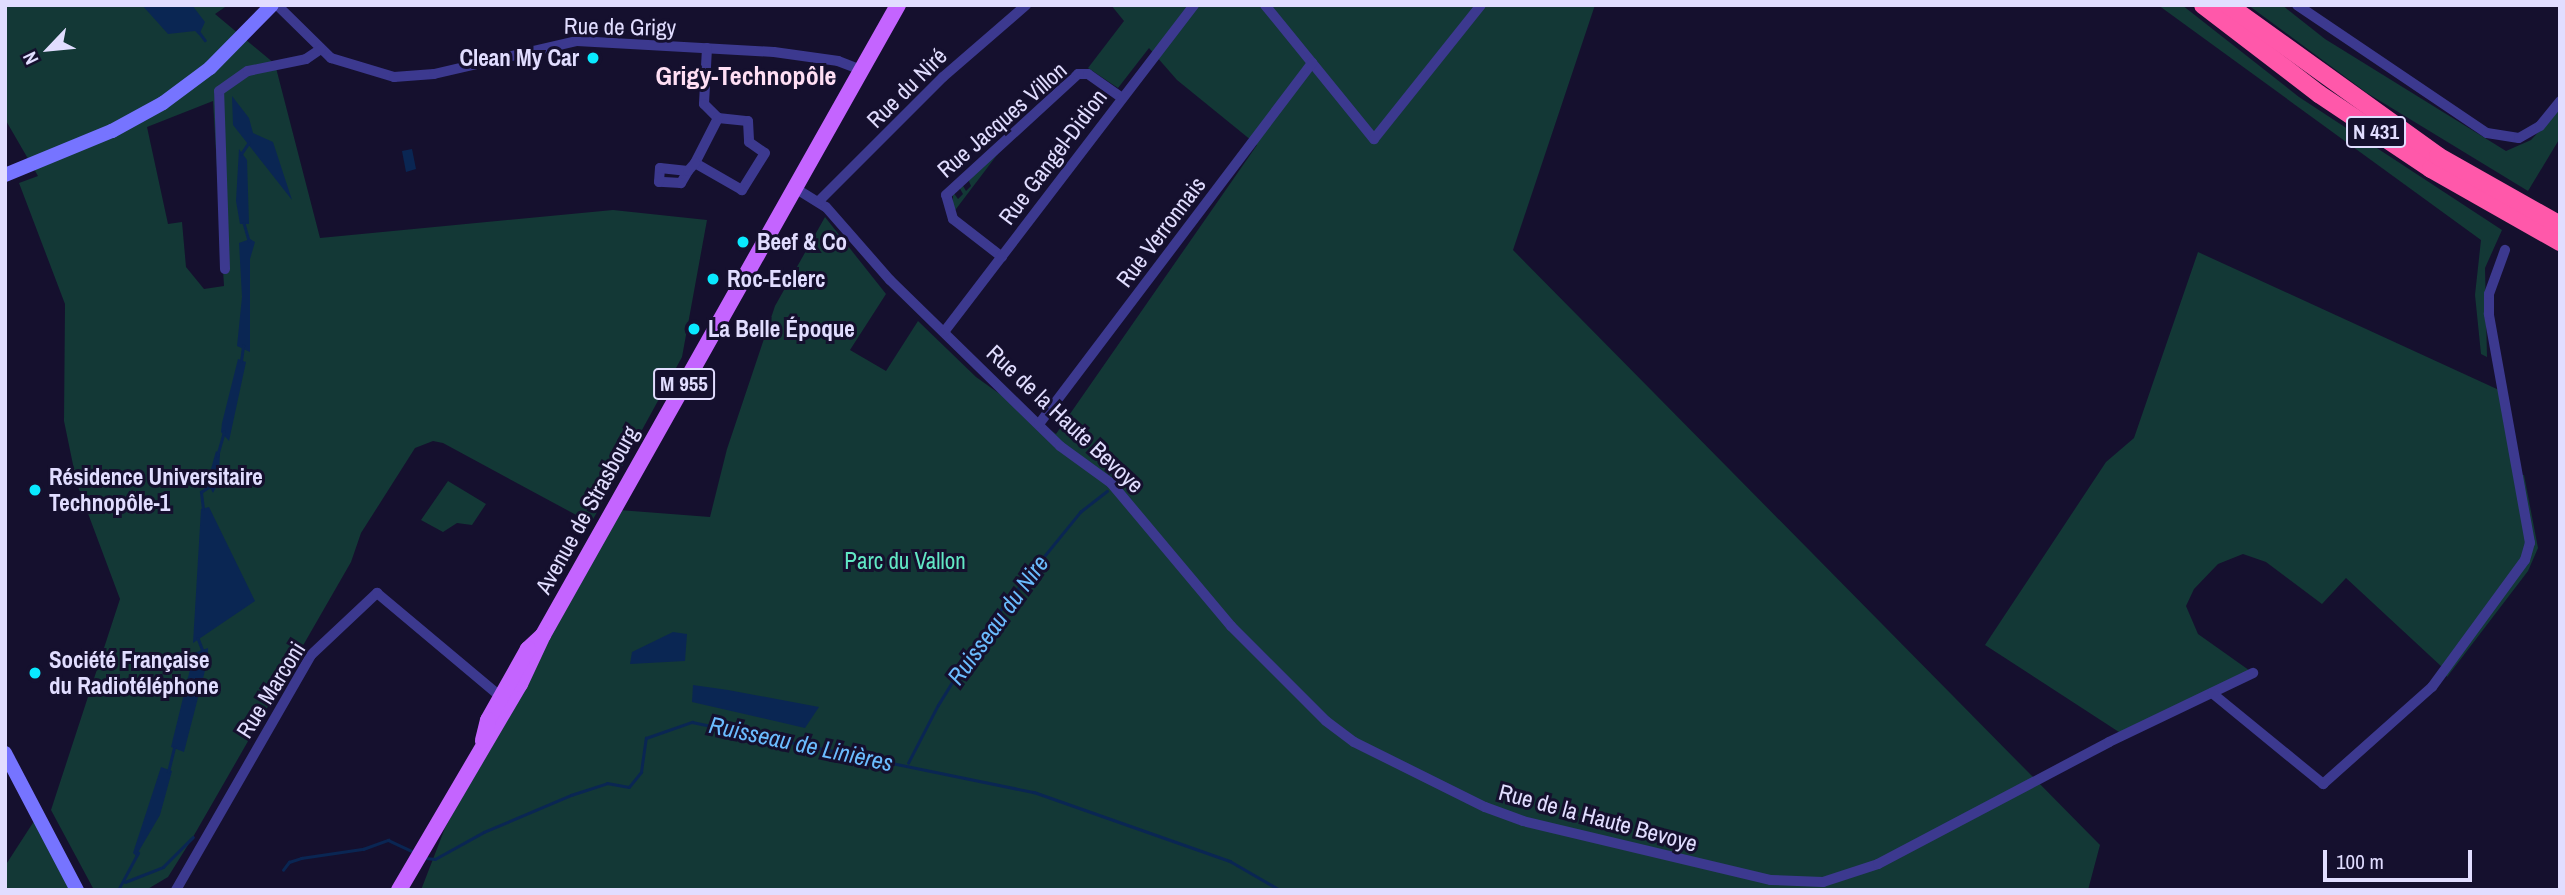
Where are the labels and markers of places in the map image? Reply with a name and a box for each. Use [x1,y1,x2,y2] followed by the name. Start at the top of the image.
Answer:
[460,44,579,72] place label: Clean My Car
[585,50,601,66] marker: Clean My Car
[757,228,847,256] place label: Beef & Co
[735,234,751,250] marker: Beef & Co
[727,265,826,293] place label: Roc-Eclerc
[705,271,721,287] marker: Roc-Eclerc
[708,315,855,343] place label: La Belle Époque
[686,321,702,337] marker: La Belle Époque
[49,463,263,517] place label: Résidence Universitaire Technopôle-1
[27,482,43,498] marker: Résidence Universitaire Technopôle-1
[49,646,219,700] place label: Société Française du Radiotéléphone
[27,665,43,681] marker: Société Française du Radiotéléphone

